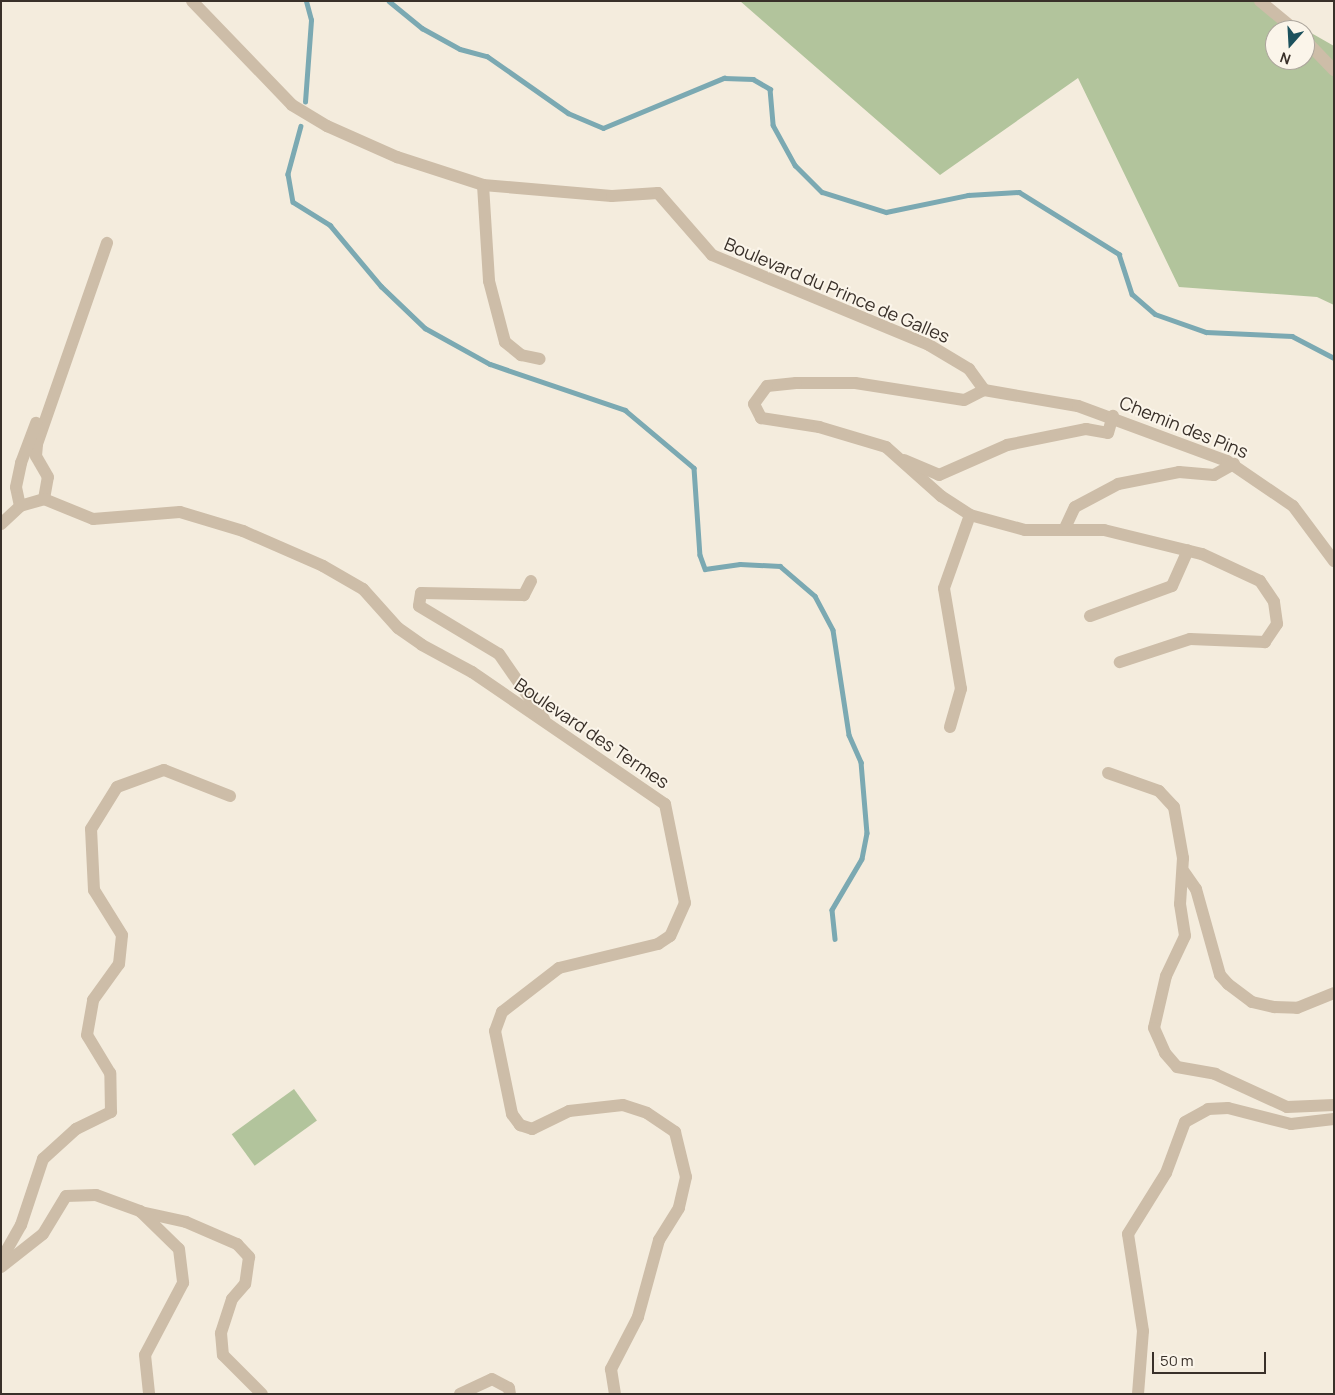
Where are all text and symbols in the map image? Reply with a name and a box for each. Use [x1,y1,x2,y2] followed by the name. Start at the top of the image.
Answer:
[1265,20,1315,70] north arrow
[1277,48,1293,69] text: N
[721,233,953,347] street label: Boulevard du Prince de Galles
[1116,391,1252,463] street label: Chemin des Pins
[511,673,673,793] street label: Boulevard des Termes
[1155,1342,1269,1374] scale bar
[1160,1350,1194,1371] text: 50 m

